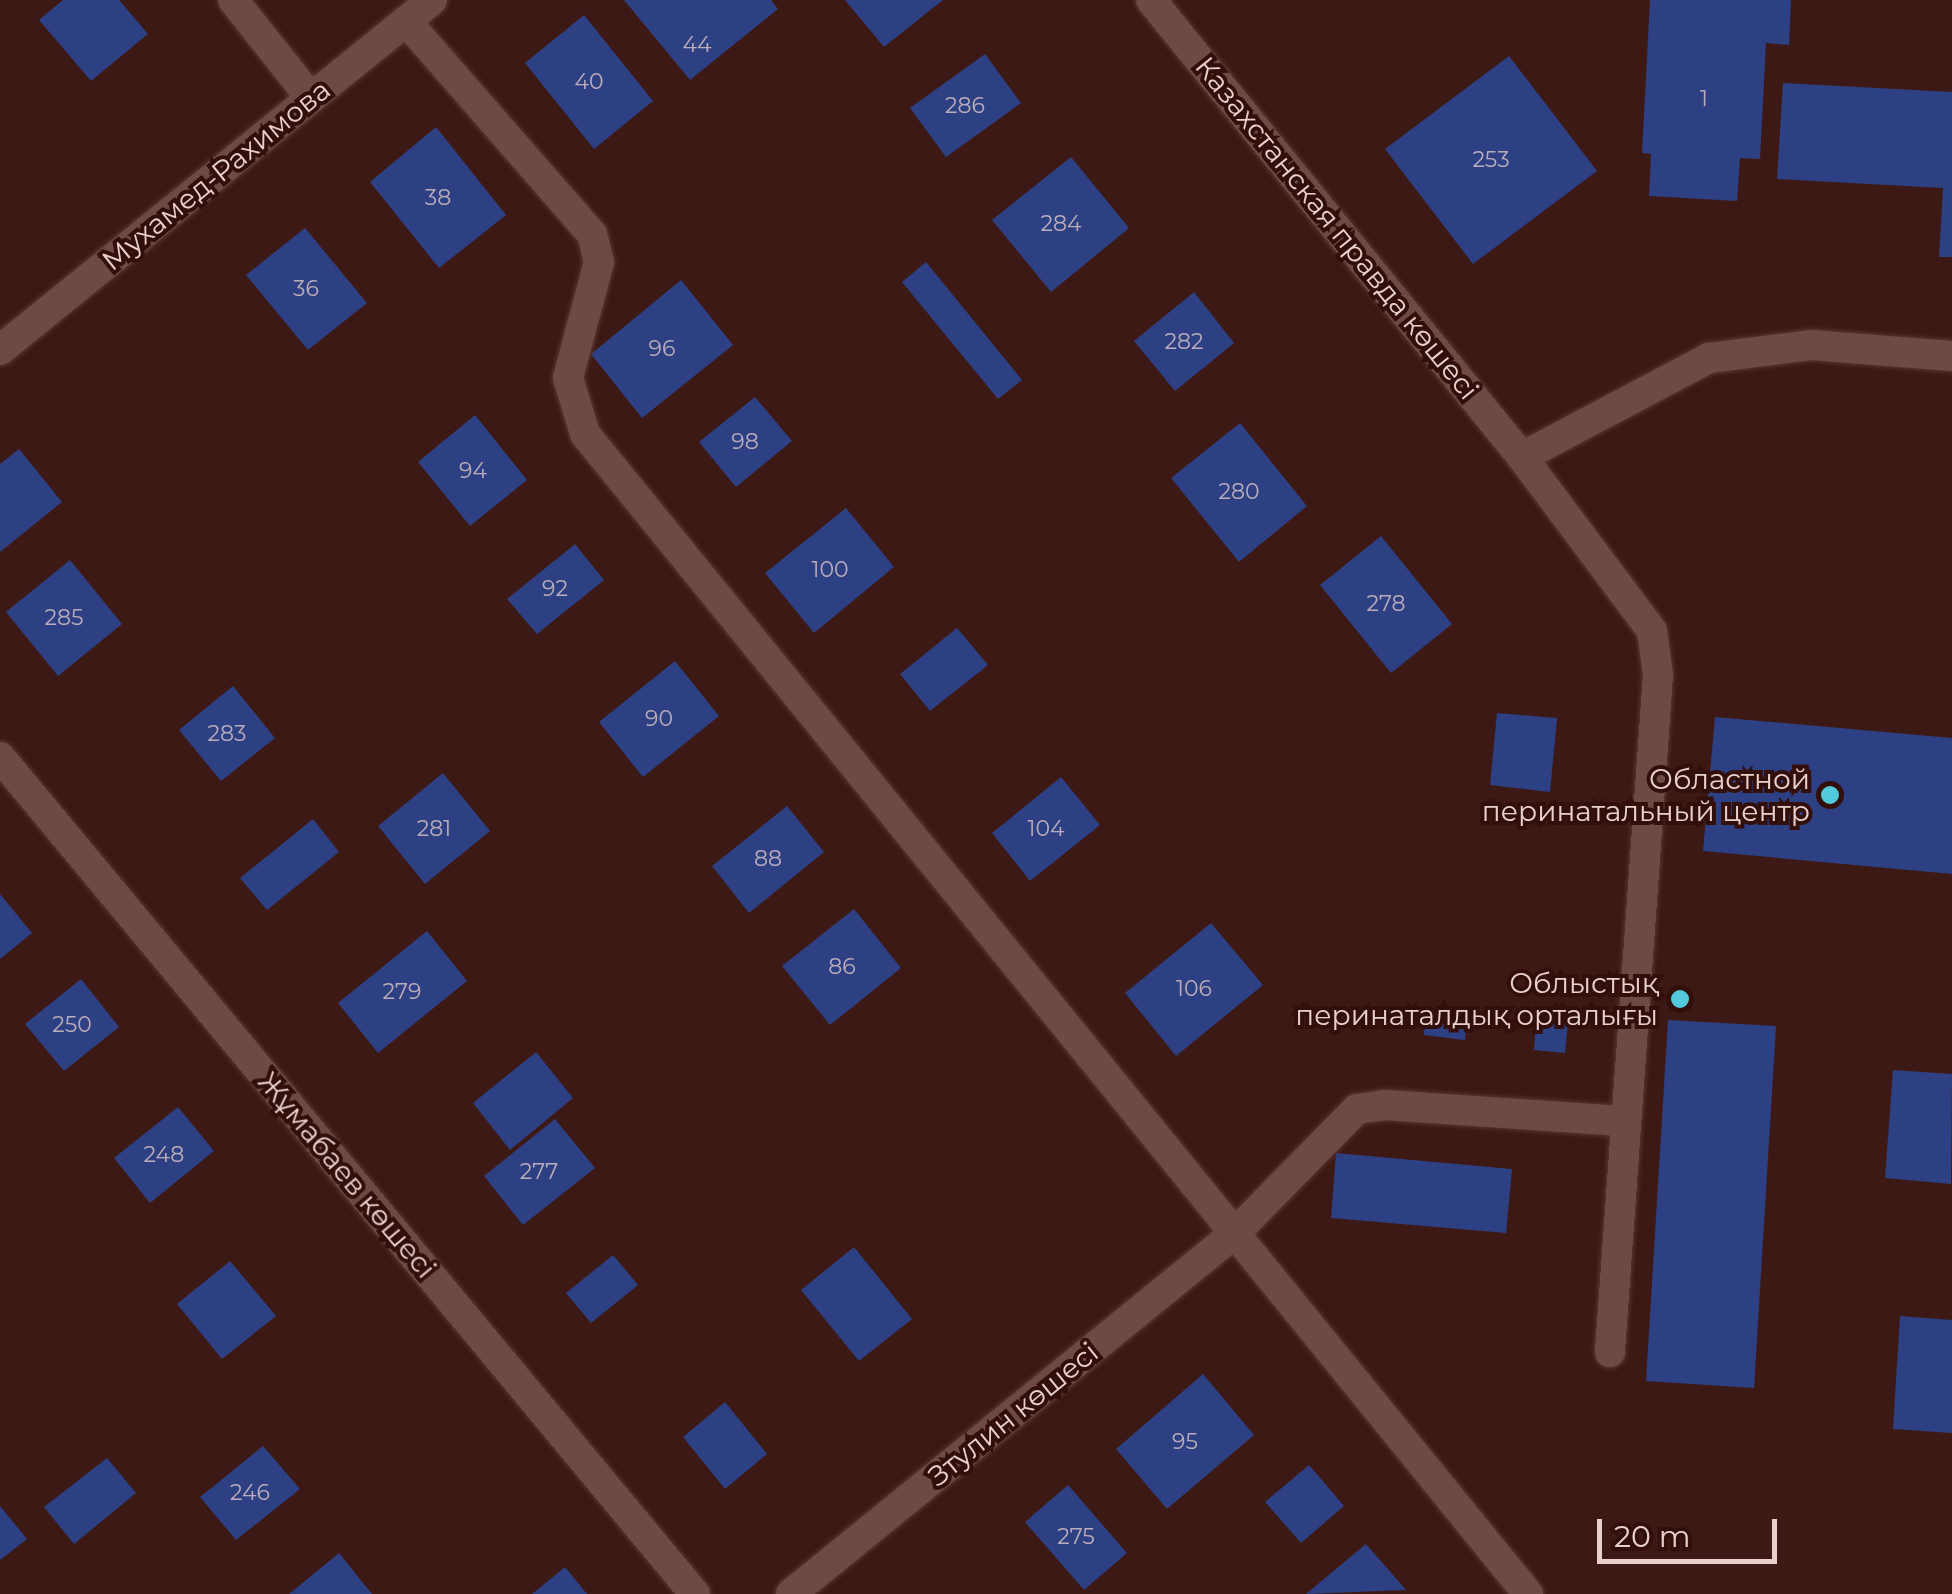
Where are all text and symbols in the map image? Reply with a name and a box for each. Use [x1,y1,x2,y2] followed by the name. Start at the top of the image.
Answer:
[682,32,712,58] house number: 44
[1188,50,1486,406] street label: Казахстанская правда көшесі
[574,69,604,95] house number: 40
[95,73,337,277] street label: Мухамед-Рахимова
[1700,86,1708,112] house number: 1
[945,93,985,119] house number: 286
[1472,147,1510,173] house number: 253
[425,185,451,211] house number: 38
[1040,211,1082,237] house number: 284
[293,276,319,302] house number: 36
[1164,329,1204,355] house number: 282
[649,336,675,362] house number: 96
[731,429,759,455] house number: 98
[459,458,487,484] house number: 94
[1218,479,1260,505] house number: 280
[811,557,849,583] house number: 100
[542,576,568,602] house number: 92
[1366,591,1406,617] house number: 278
[45,605,83,631] house number: 285
[645,706,673,732] house number: 90
[208,721,246,747] house number: 283
[1482,762,1810,828] place label: Областной перинатальный центр
[1819,784,1841,806] marker: Областной перинатальный центр
[417,816,451,842] house number: 281
[1027,816,1065,842] house number: 104
[754,846,782,872] house number: 88
[828,954,856,980] house number: 86
[1295,966,1658,1032] place label: Облыстық перинаталдық орталығы
[1176,976,1212,1002] house number: 106
[383,979,421,1005] house number: 279
[1667,986,1693,1012] marker: Облыстық перинаталдық орталығы
[52,1012,92,1038] house number: 250
[251,1065,443,1285] street label: Жұмабаев көшесі
[144,1142,184,1168] house number: 248
[520,1159,558,1185] house number: 277
[921,1335,1105,1493] street label: Зтулин көшесі
[1172,1429,1198,1455] house number: 95
[230,1480,270,1506] house number: 246
[1602,1499,1782,1561] scale bar
[1614,1518,1691,1555] text: 20 m
[1057,1524,1095,1550] house number: 275

